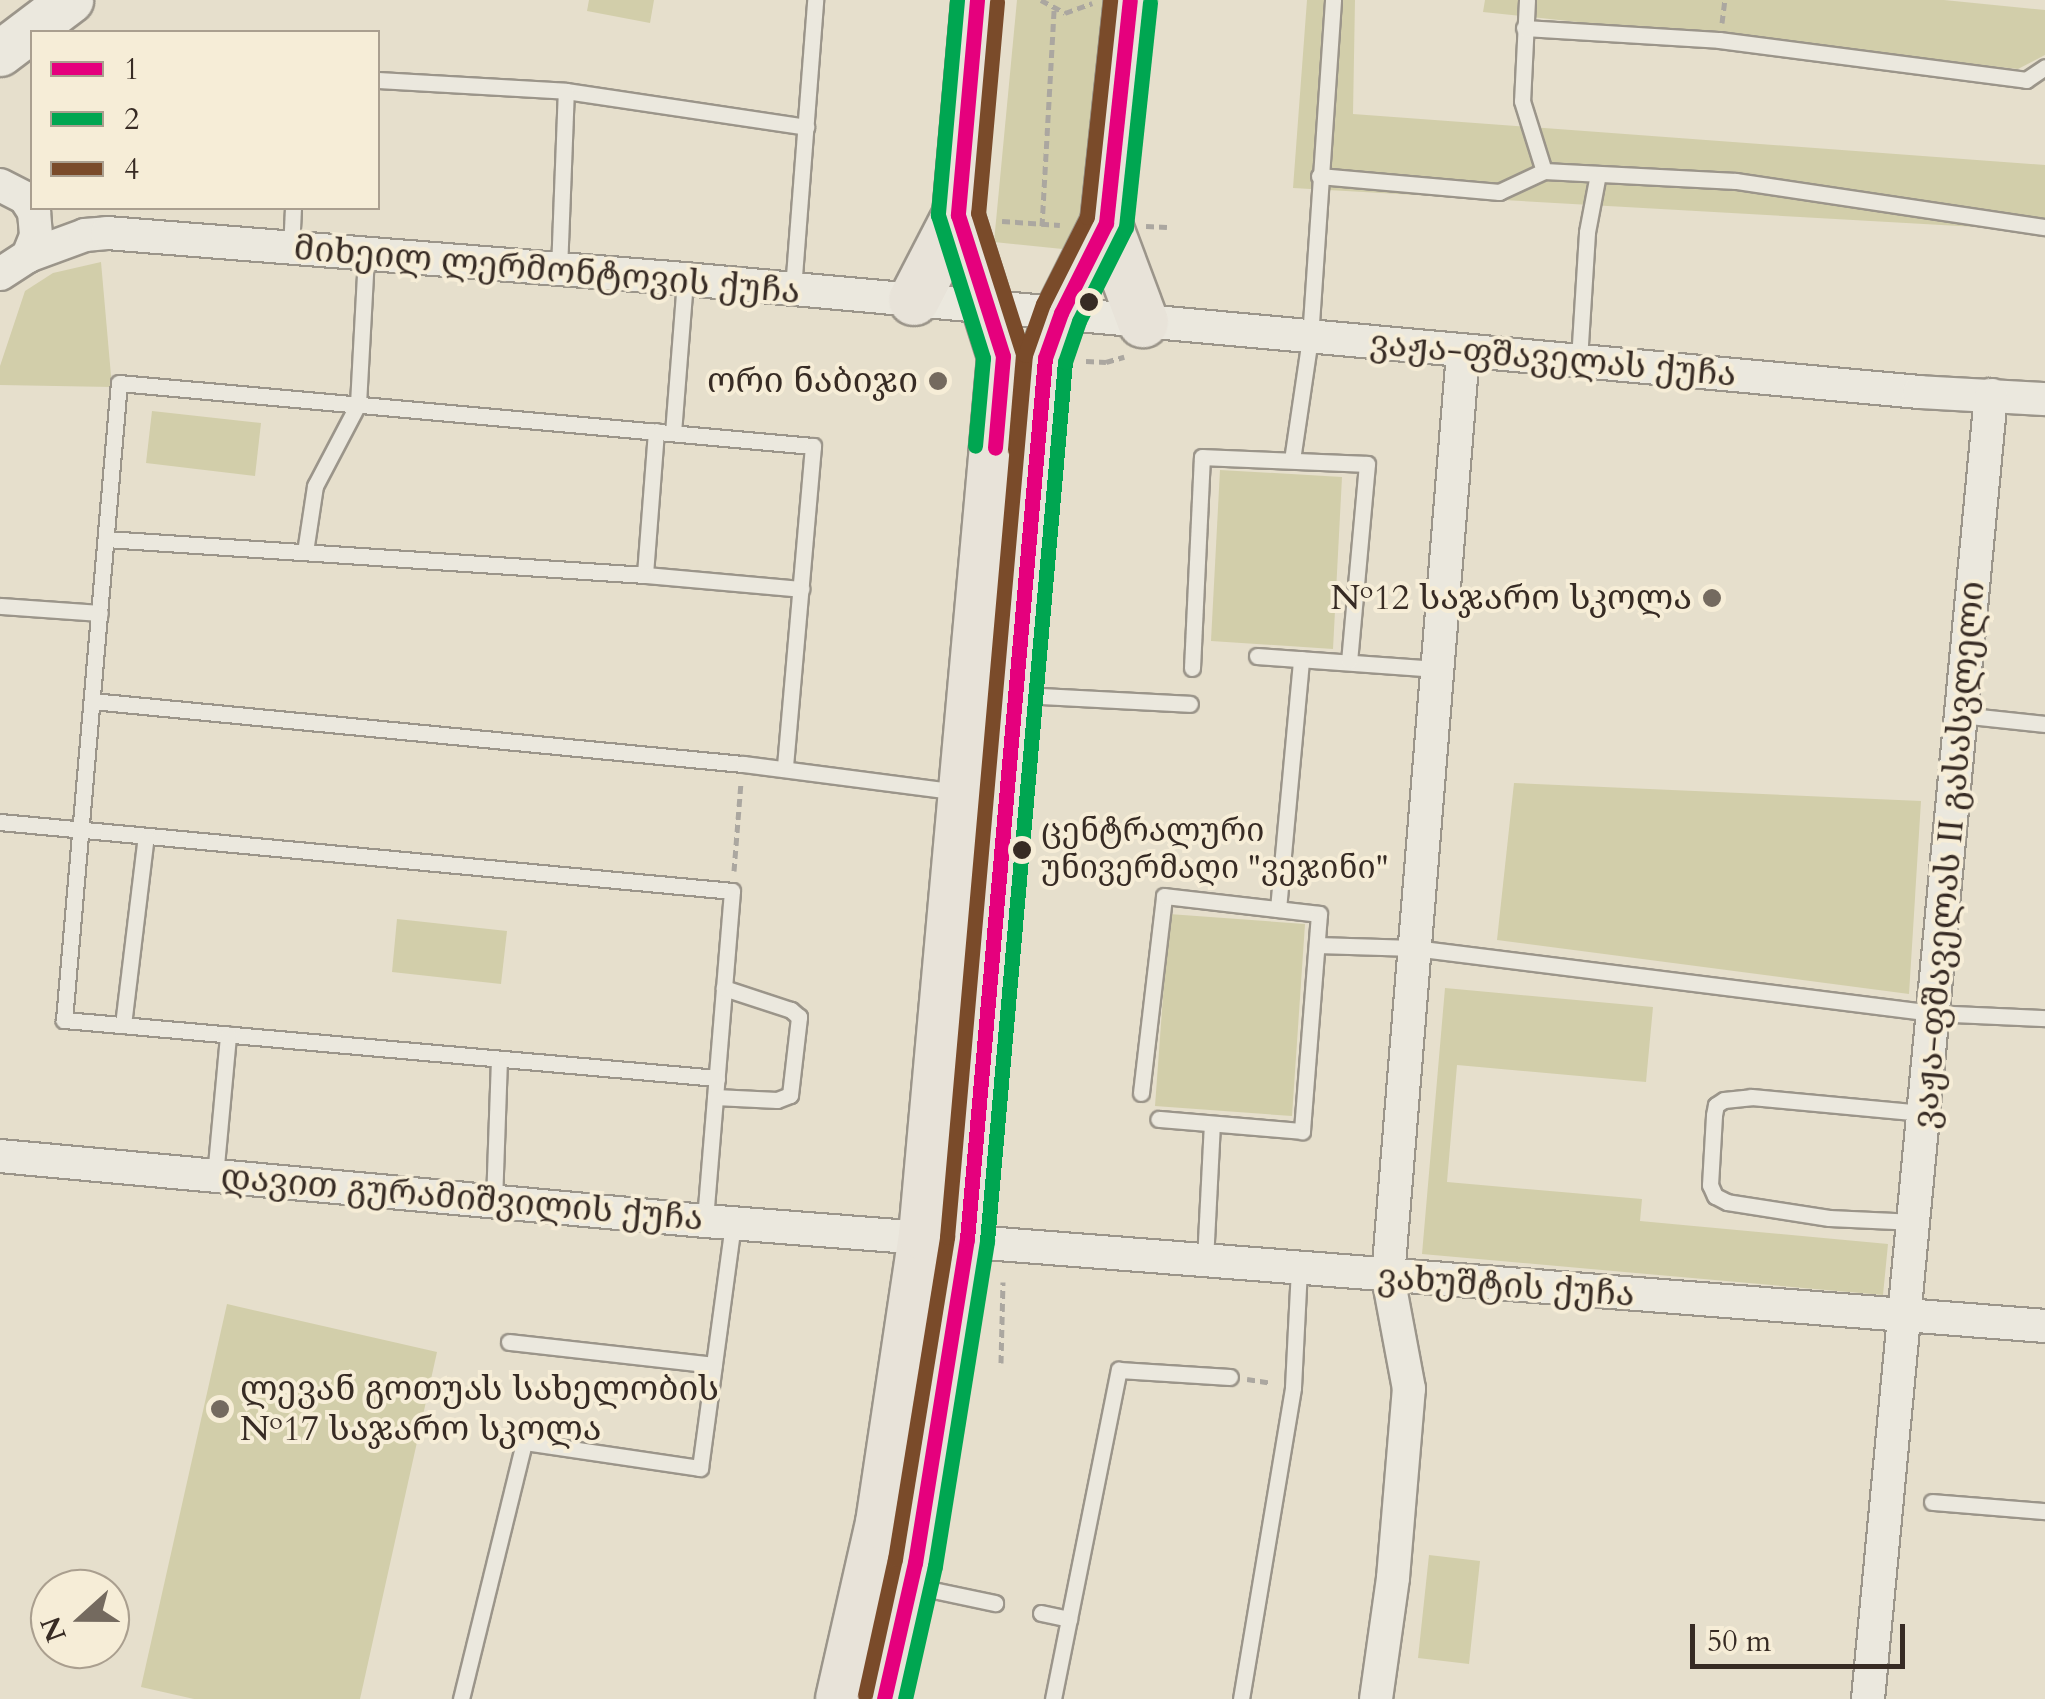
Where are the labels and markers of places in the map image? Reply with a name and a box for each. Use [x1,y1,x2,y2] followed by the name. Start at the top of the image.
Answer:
[1079,292,1099,312] unlabelled marker
[707,360,918,402] place label: ორი ნაბიჯი
[927,370,949,392] marker: ორი ნაბიჯი
[1330,577,1692,619] place label: №12 საჯარო სკოლა
[1701,587,1723,609] marker: №12 საჯარო სკოლა
[1041,813,1389,888] place label: ცენტრალური უნივერმაღი "ვეჯინი"
[1012,840,1032,860] marker: ცენტრალური უნივერმაღი "ვეჯინი"
[240,1368,719,1450] place label: ლევან გოთუას სახელობის №17 საჯარო სკოლა
[209,1398,231,1420] marker: ლევან გოთუას სახელობის №17 საჯარო სკოლა

